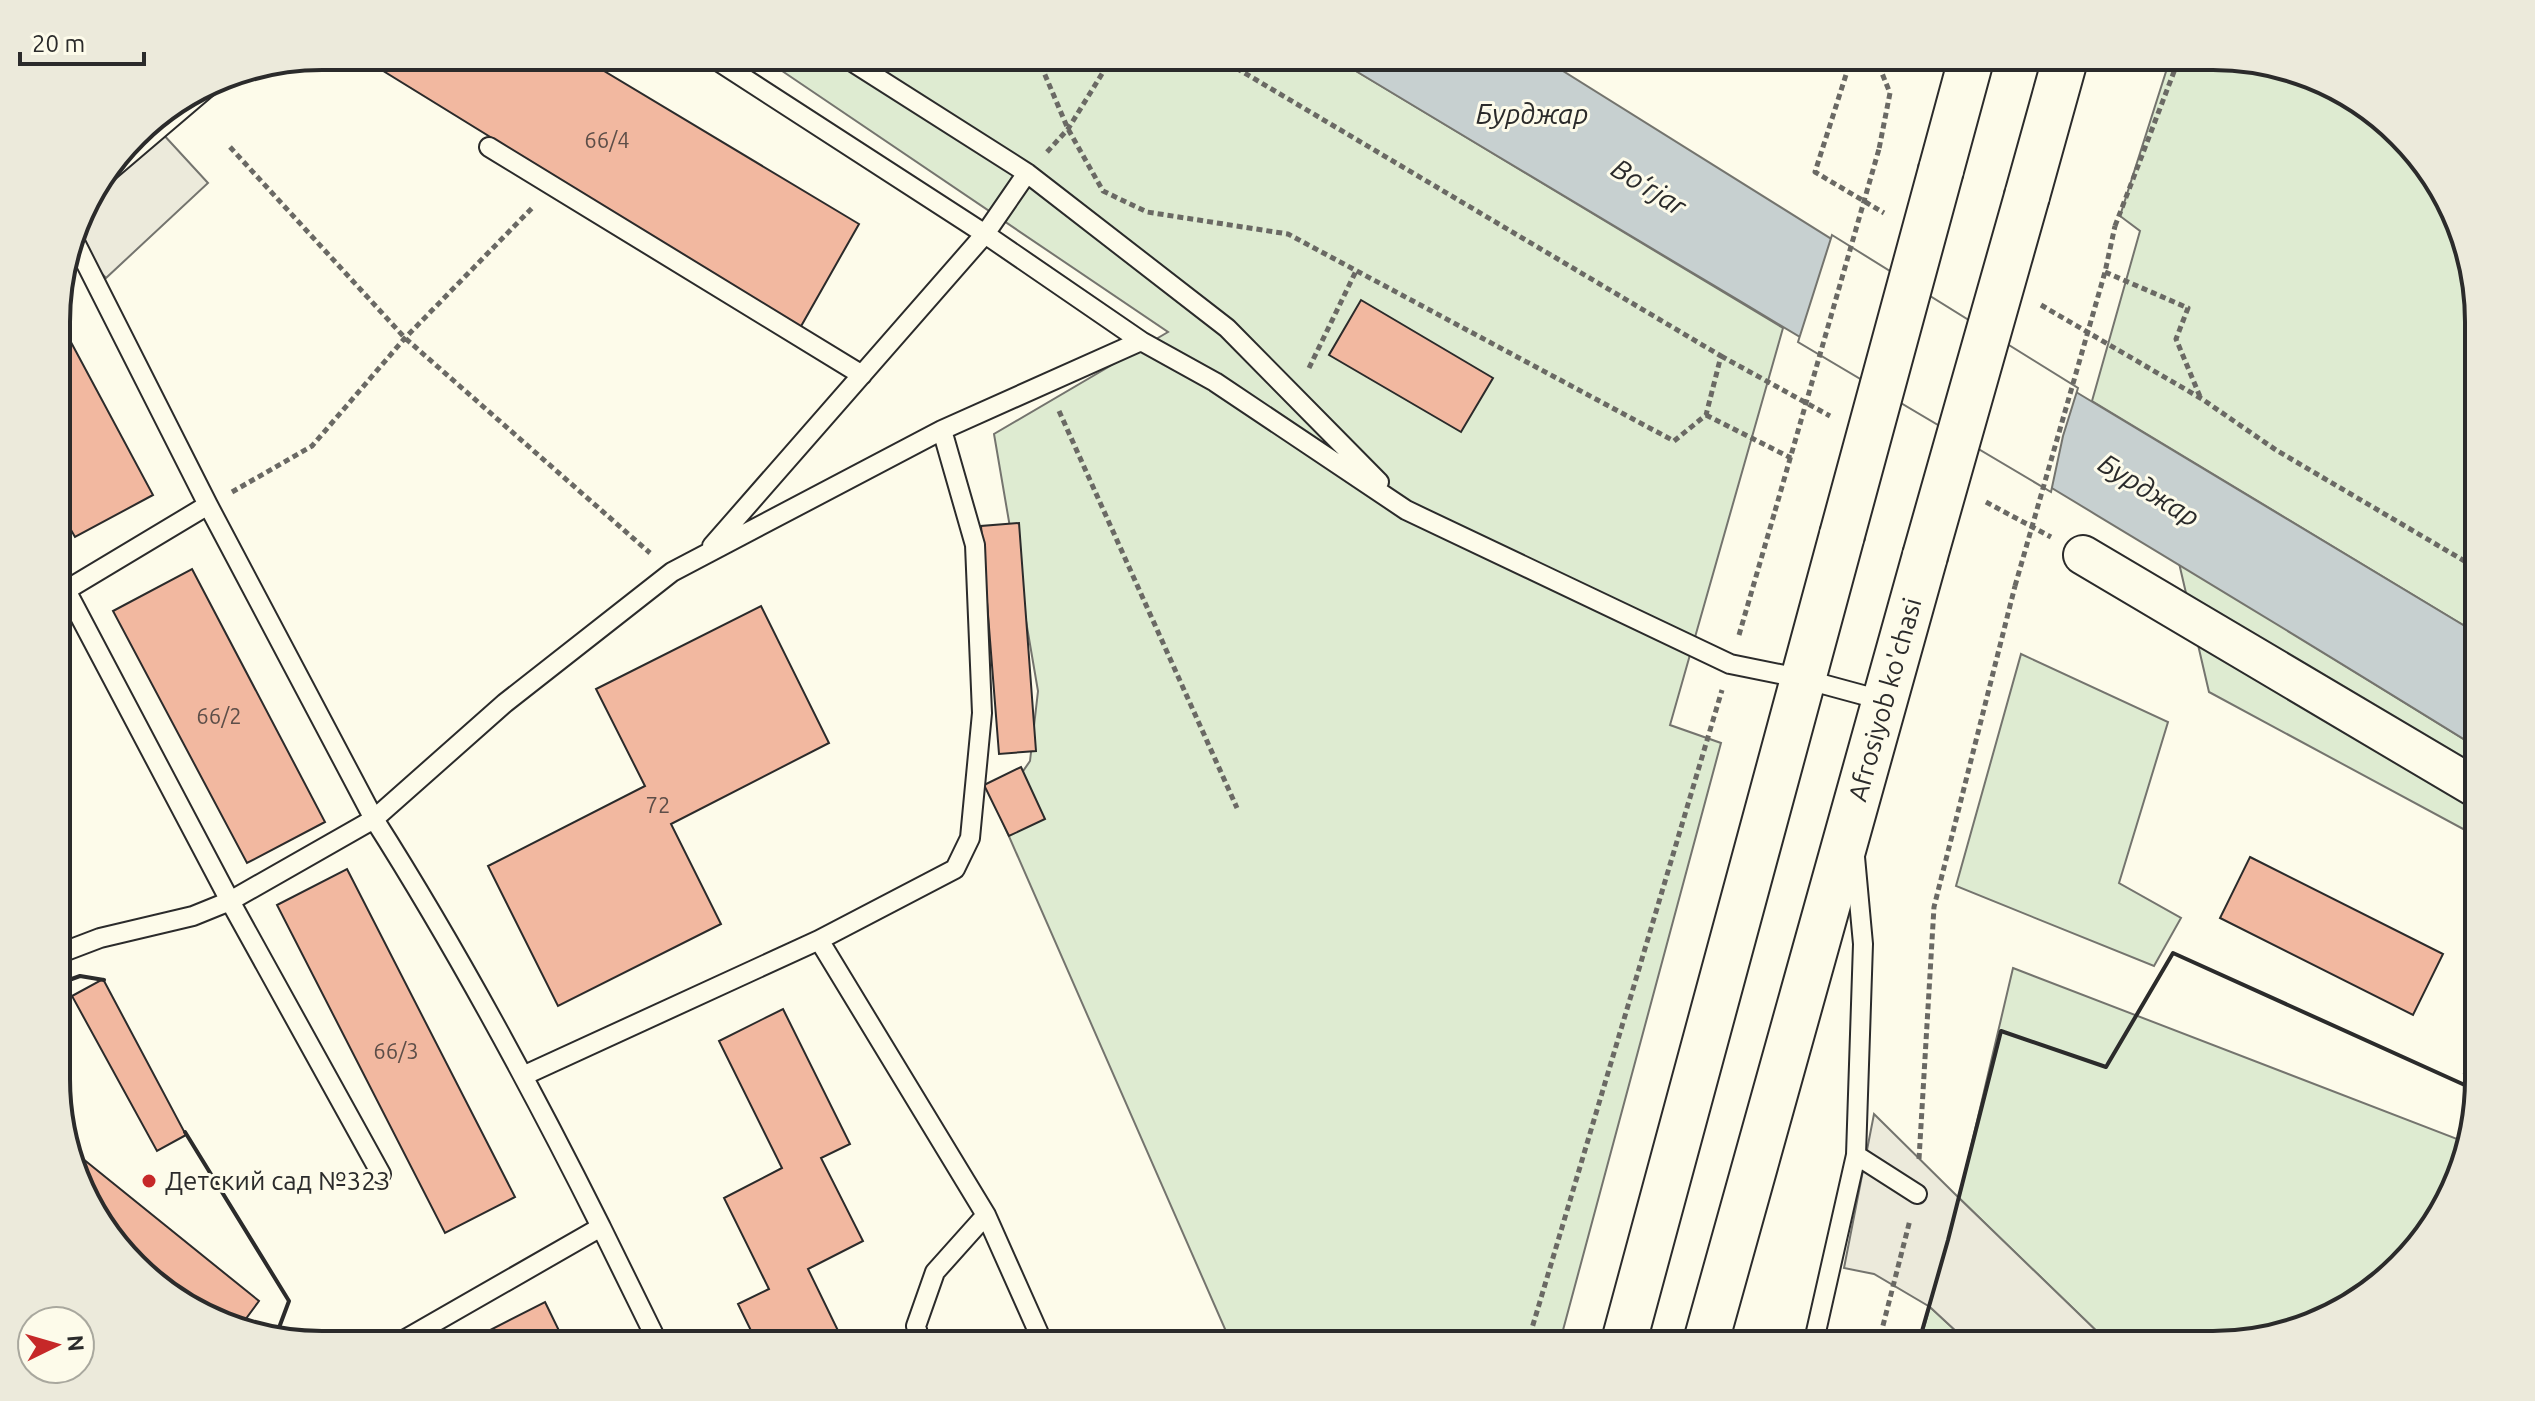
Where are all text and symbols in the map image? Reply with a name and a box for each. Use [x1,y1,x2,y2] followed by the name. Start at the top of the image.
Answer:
[20,16,144,66] scale bar
[32,30,85,57] text: 20 m
[1476,98,1588,129] water label: Бурджар
[584,127,630,152] house number: 66/4
[1606,152,1693,222] water label: Bo‘rjar
[2093,447,2205,533] water label: Бурджар
[1842,595,1927,804] street label: Afrosiyob ko'chasi
[196,703,242,728] house number: 66/2
[646,792,670,817] house number: 72
[373,1038,419,1063] house number: 66/3
[165,1166,390,1195] place label: Детский сад №323
[140,1172,158,1190] marker: Детский сад №323
[16,1305,96,1385] north arrow
[63,1334,90,1352] text: N

